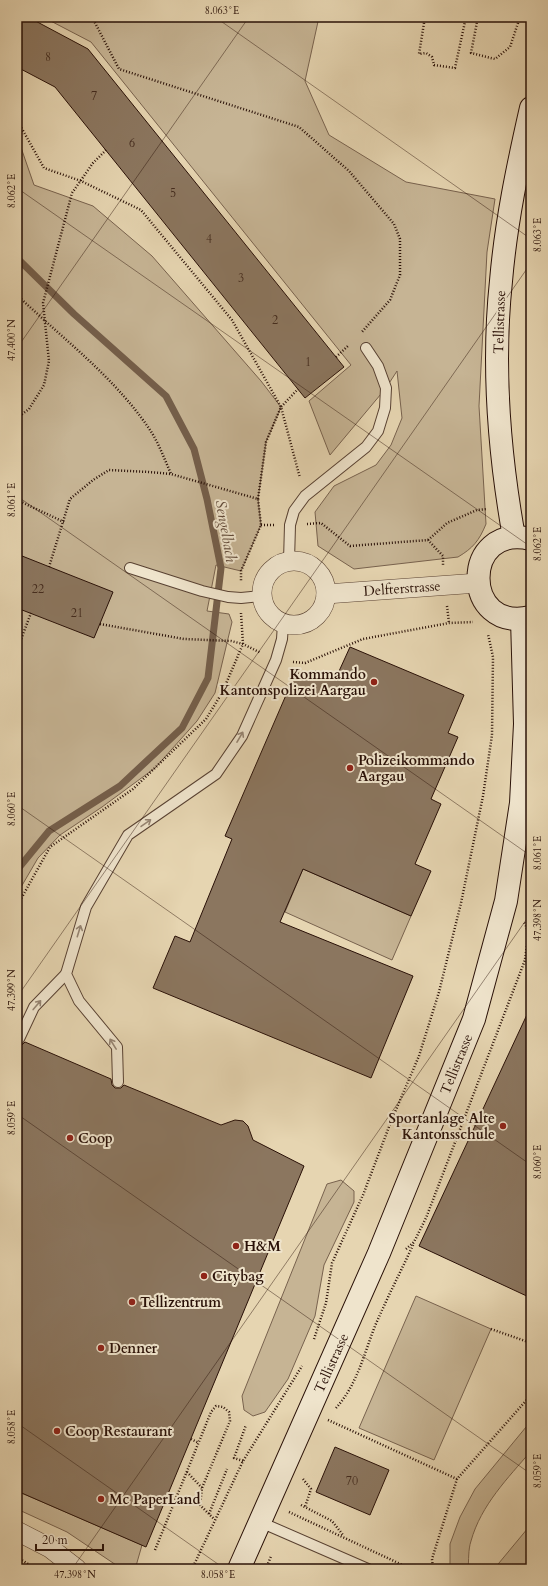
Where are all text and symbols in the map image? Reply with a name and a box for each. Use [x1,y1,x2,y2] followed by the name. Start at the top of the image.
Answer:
[205,4,239,18] text: 8.063°E
[45,49,51,65] house number: 8
[91,88,97,104] house number: 7
[129,135,135,151] house number: 6
[5,174,19,208] text: 8.062°E
[170,185,176,201] house number: 5
[531,218,545,252] text: 8.063°E
[206,231,212,247] house number: 4
[238,270,244,286] house number: 3
[489,290,510,354] street label: Tellistrasse
[272,312,278,328] house number: 2
[5,319,19,361] text: 47.400°N
[305,354,311,370] house number: 1
[5,483,19,517] text: 8.061°E
[211,498,241,564] water label: Sengelbach
[531,527,545,561] text: 8.062°E
[363,576,441,601] street label: Delfterstrasse
[32,581,44,597] house number: 22
[71,605,83,621] house number: 21
[219,665,366,700] place label: Kommando Kantonspolizei Aargau
[369,677,379,687] marker: Kommando Kantonspolizei Aargau
[237,731,245,743] one-way arrow
[358,751,475,786] place label: Polizeikommando Aargau
[345,763,355,773] marker: Polizeikommando Aargau
[5,792,19,826] text: 8.060°E
[140,819,151,827] one-way arrow
[531,836,545,870] text: 8.061°E
[531,899,545,941] text: 47.398°N
[76,925,83,938] one-way arrow
[5,969,19,1011] text: 47.399°N
[32,999,41,1010] one-way arrow
[436,1031,477,1097] street label: Tellistrasse
[109,1039,118,1050] one-way arrow
[5,1101,19,1135] text: 8.059°E
[388,1109,495,1144] place label: Sportanlage Alte Kantonsschule
[498,1121,508,1131] marker: Sportanlage Alte Kantonsschule
[78,1129,113,1148] place label: Coop
[65,1133,75,1143] marker: Coop
[531,1145,545,1179] text: 8.060°E
[244,1237,281,1256] place label: H&M
[231,1241,241,1251] marker: H&M
[212,1267,264,1286] place label: Citybag
[199,1271,209,1281] marker: Citybag
[140,1293,221,1312] place label: Tellizentrum
[127,1297,137,1307] marker: Tellizentrum
[310,1330,353,1396] street label: Tellistrasse
[109,1339,158,1358] place label: Denner
[96,1343,106,1353] marker: Denner
[5,1410,19,1444] text: 8.058°E
[65,1422,172,1441] place label: Coop Restaurant
[52,1426,62,1436] marker: Coop Restaurant
[531,1454,545,1488] text: 8.059°E
[346,1473,358,1489] house number: 70
[109,1490,201,1509] place label: Mc PaperLand
[96,1494,106,1504] marker: Mc PaperLand
[36,1526,103,1552] scale bar
[42,1532,69,1548] text: 20 m
[54,1568,96,1582] text: 47.398°N
[201,1568,235,1582] text: 8.058°E

